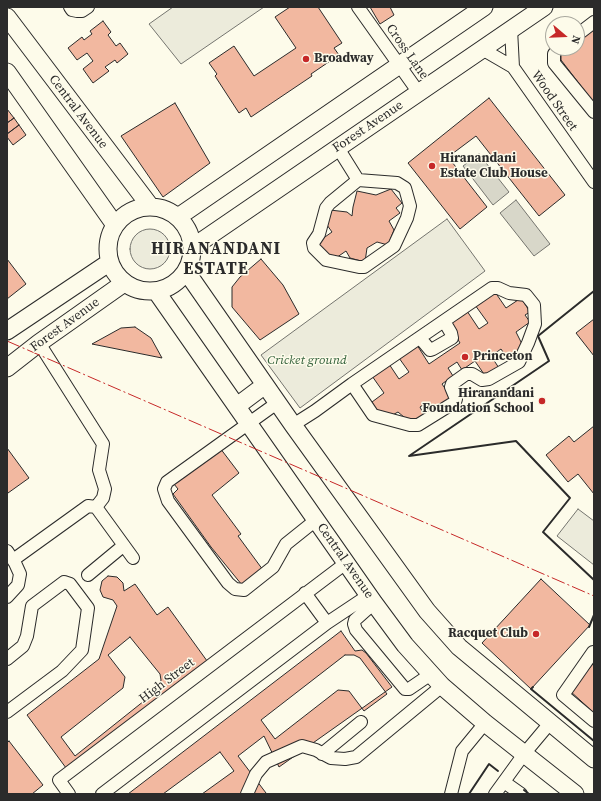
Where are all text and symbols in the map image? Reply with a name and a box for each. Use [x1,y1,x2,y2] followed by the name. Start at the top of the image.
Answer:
[545,16,585,56] north arrow
[382,21,432,83] street label: Cross Lane
[567,34,584,46] text: N
[314,51,374,67] place label: Broadway
[301,54,311,64] marker: Broadway
[528,68,580,134] street label: Wood Street
[45,72,111,152] street label: Central Avenue
[330,98,406,156] street label: Forest Avenue
[440,151,548,182] place label: Hiranandani Estate Club House
[427,161,437,171] marker: Hiranandani Estate Club House
[151,240,281,280] district label: HIRANANDANI ESTATE
[27,295,103,355] street label: Forest Avenue
[473,349,532,365] place label: Princeton
[460,352,470,362] marker: Princeton
[267,353,347,369] park label: Cricket ground
[422,386,534,417] place label: Hiranandani Foundation School
[537,396,547,406] marker: Hiranandani Foundation School
[313,520,377,602] street label: Central Avenue
[448,626,528,642] place label: Racquet Club
[531,629,541,639] marker: Racquet Club
[136,655,198,707] street label: High Street

